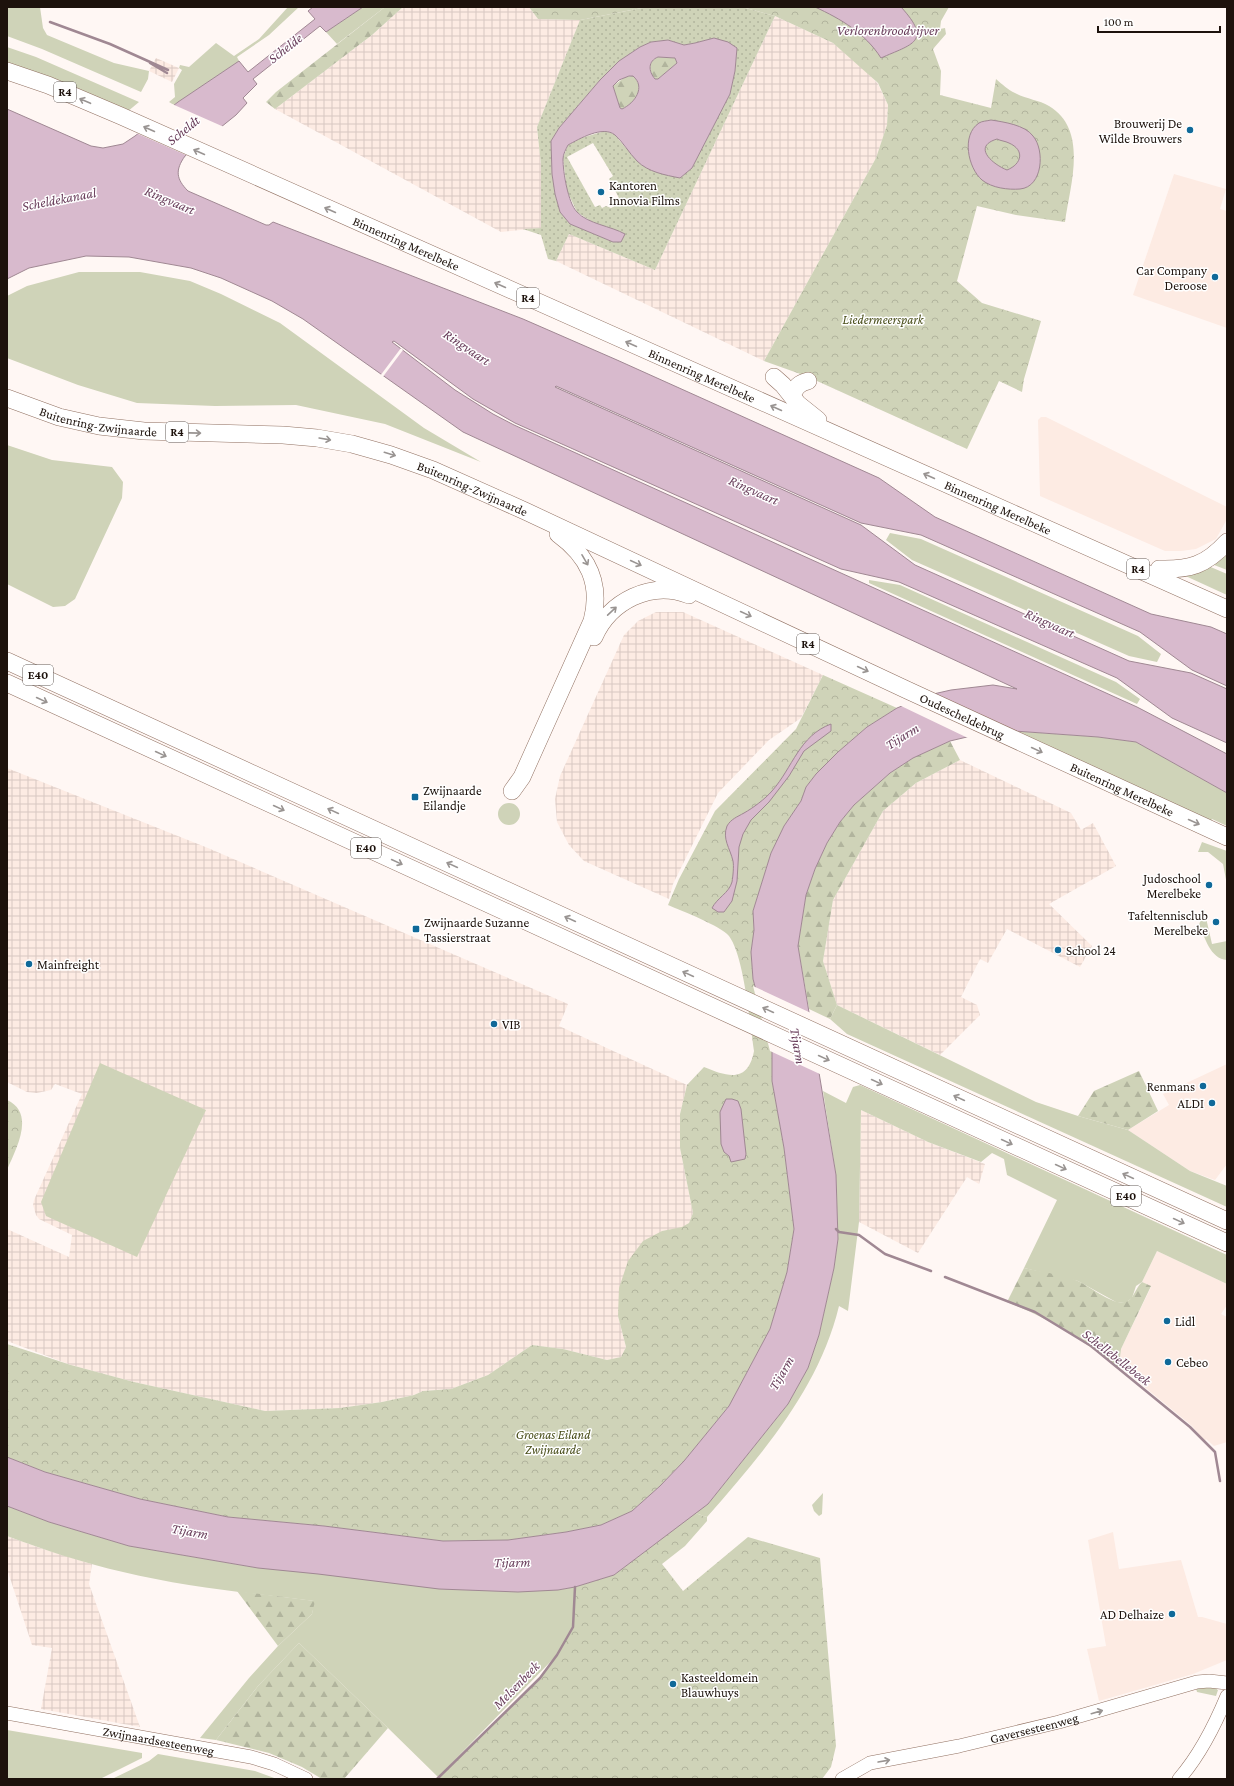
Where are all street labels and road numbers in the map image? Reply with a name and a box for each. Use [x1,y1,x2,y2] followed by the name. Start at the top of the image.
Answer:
[54,82,76,102] road number: R4
[350,213,462,274] street label: Binnenring Merelbeke
[517,288,539,308] road number: R4
[646,345,758,406] street label: Binnenring Merelbeke
[38,404,157,439] street label: Buitenring-Zwijnaarde
[166,422,188,442] road number: R4
[415,458,530,519] street label: Buitenring-Zwijnaarde
[942,477,1054,538] street label: Binnenring Merelbeke
[1127,559,1149,579] road number: R4
[797,634,819,654] road number: R4
[23,665,53,685] road number: E40
[917,690,1008,742] street label: Oudescheldebrug
[1068,759,1177,820] street label: Buitenring Merelbeke
[351,838,381,858] road number: E40
[1111,1186,1141,1206] road number: E40
[988,1710,1081,1746] street label: Gaversesteenweg
[102,1723,216,1758] street label: Zwijnaardsesteenweg

